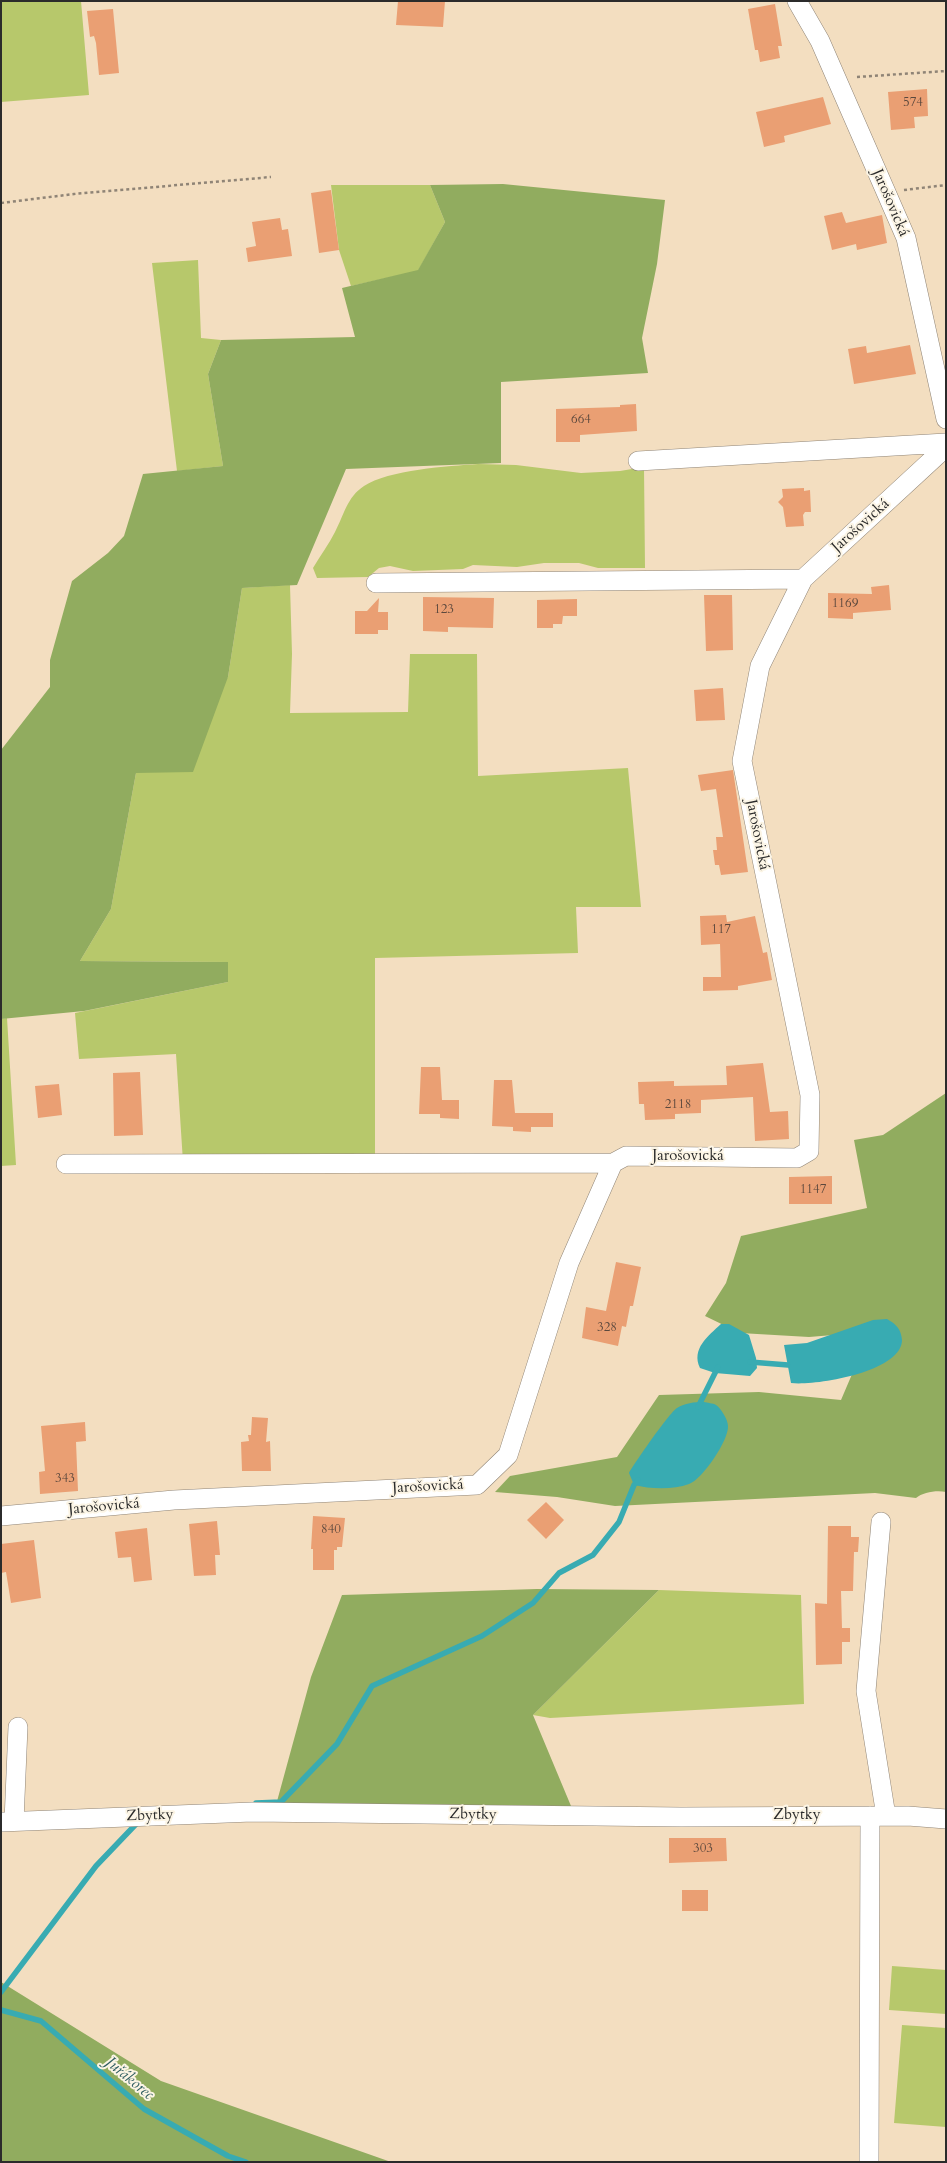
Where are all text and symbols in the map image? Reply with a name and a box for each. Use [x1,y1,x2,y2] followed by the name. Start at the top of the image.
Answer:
[903,95,923,111] house number: 574
[868,167,912,239] street label: Jarošovická
[571,412,591,428] house number: 664
[828,495,894,557] street label: Jarošovická
[832,596,858,612] house number: 1169
[434,602,454,618] house number: 123
[741,798,773,872] street label: Jarošovická
[711,922,731,938] house number: 117
[665,1097,691,1113] house number: 2118
[652,1148,724,1166] street label: Jarošovická
[800,1182,826,1198] house number: 1147
[597,1320,617,1336] house number: 328
[55,1471,75,1487] house number: 343
[392,1476,464,1498] street label: Jarošovická
[68,1495,140,1519] street label: Jarošovická
[321,1522,341,1538] house number: 840
[126,1806,174,1826] street label: Zbytky
[449,1806,497,1824] street label: Zbytky
[773,1807,821,1825] street label: Zbytky
[693,1841,713,1857] house number: 303
[101,2053,157,2105] water label: Juřákorec

